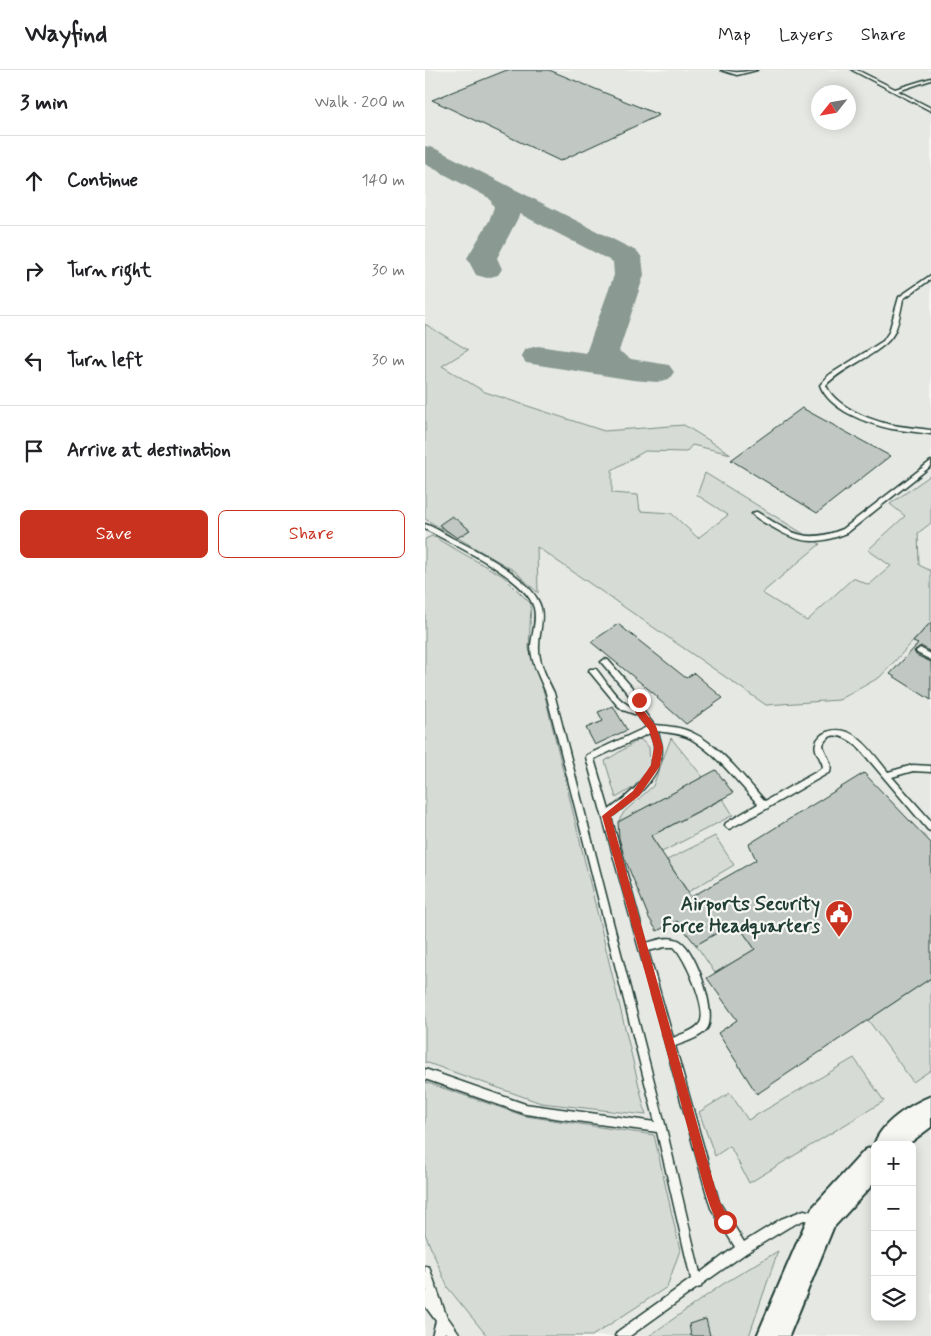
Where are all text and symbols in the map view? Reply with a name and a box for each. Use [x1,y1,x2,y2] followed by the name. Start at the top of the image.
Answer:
[25,19,107,50] text: Wayfind
[718,23,751,47] text: Map
[779,23,833,47] text: Layers
[861,23,906,47] text: Share
[811,85,856,130] north arrow
[20,89,68,117] text: 3 min
[314,92,405,113] text: Walk · 200 m
[20,167,48,195] icon: ahead
[67,168,138,193] text: Continue
[361,170,405,191] text: 140 m
[20,257,48,285] icon: right
[67,258,151,283] text: Turn right
[372,260,405,281] text: 30 m
[20,347,48,375] icon: left
[67,348,143,373] text: Turn left
[372,350,405,371] text: 30 m
[20,437,48,465] icon: arrive
[67,438,231,463] text: Arrive at destination
[20,510,208,558] button: Save
[218,510,405,558] button: Share
[628,689,651,712] route end
[662,892,821,940] place label: Airports Security Force Headquarters
[824,899,854,938] public building icon: Airports Security Force Headquarters
[871,1141,916,1321] map controls
[871,1141,916,1186] button: +
[871,1186,916,1231] button: −
[714,1211,737,1234] route start
[871,1231,916,1276] button: locate
[871,1276,916,1321] button: layers

